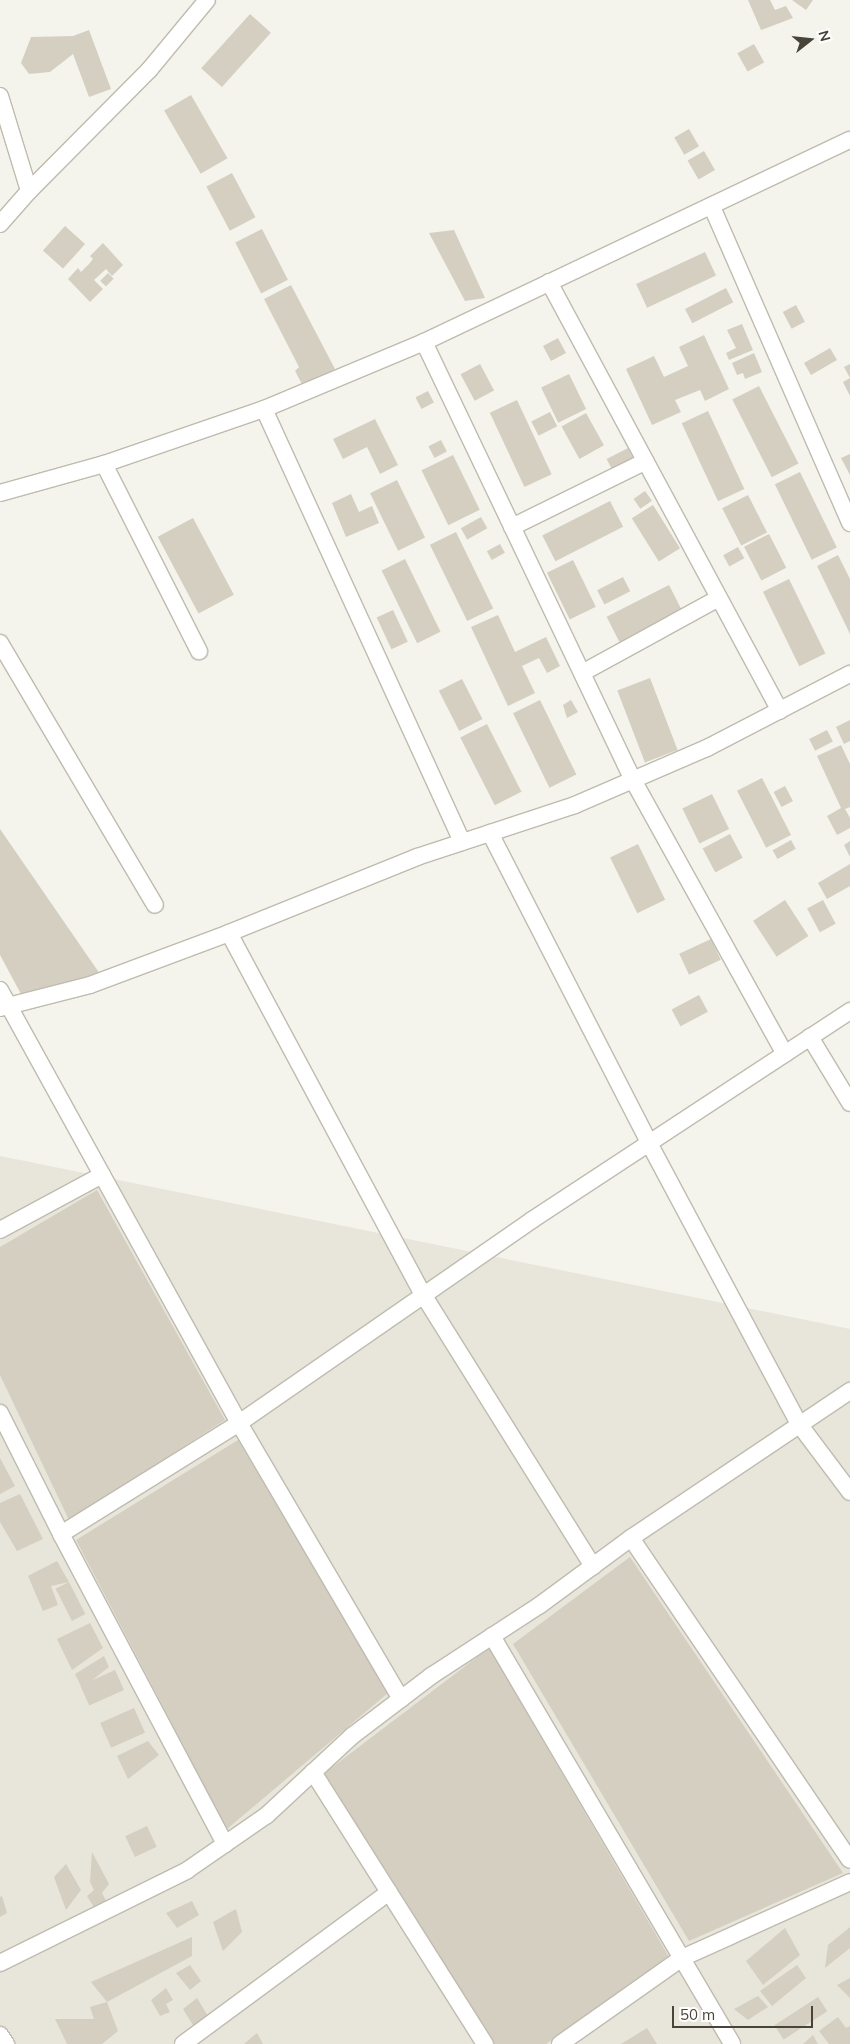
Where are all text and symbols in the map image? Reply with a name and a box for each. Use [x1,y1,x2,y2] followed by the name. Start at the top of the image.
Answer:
[785,15,835,65] north arrow
[814,28,835,43] text: N
[675,1996,816,2028] scale bar
[680,2005,715,2024] text: 50 m

